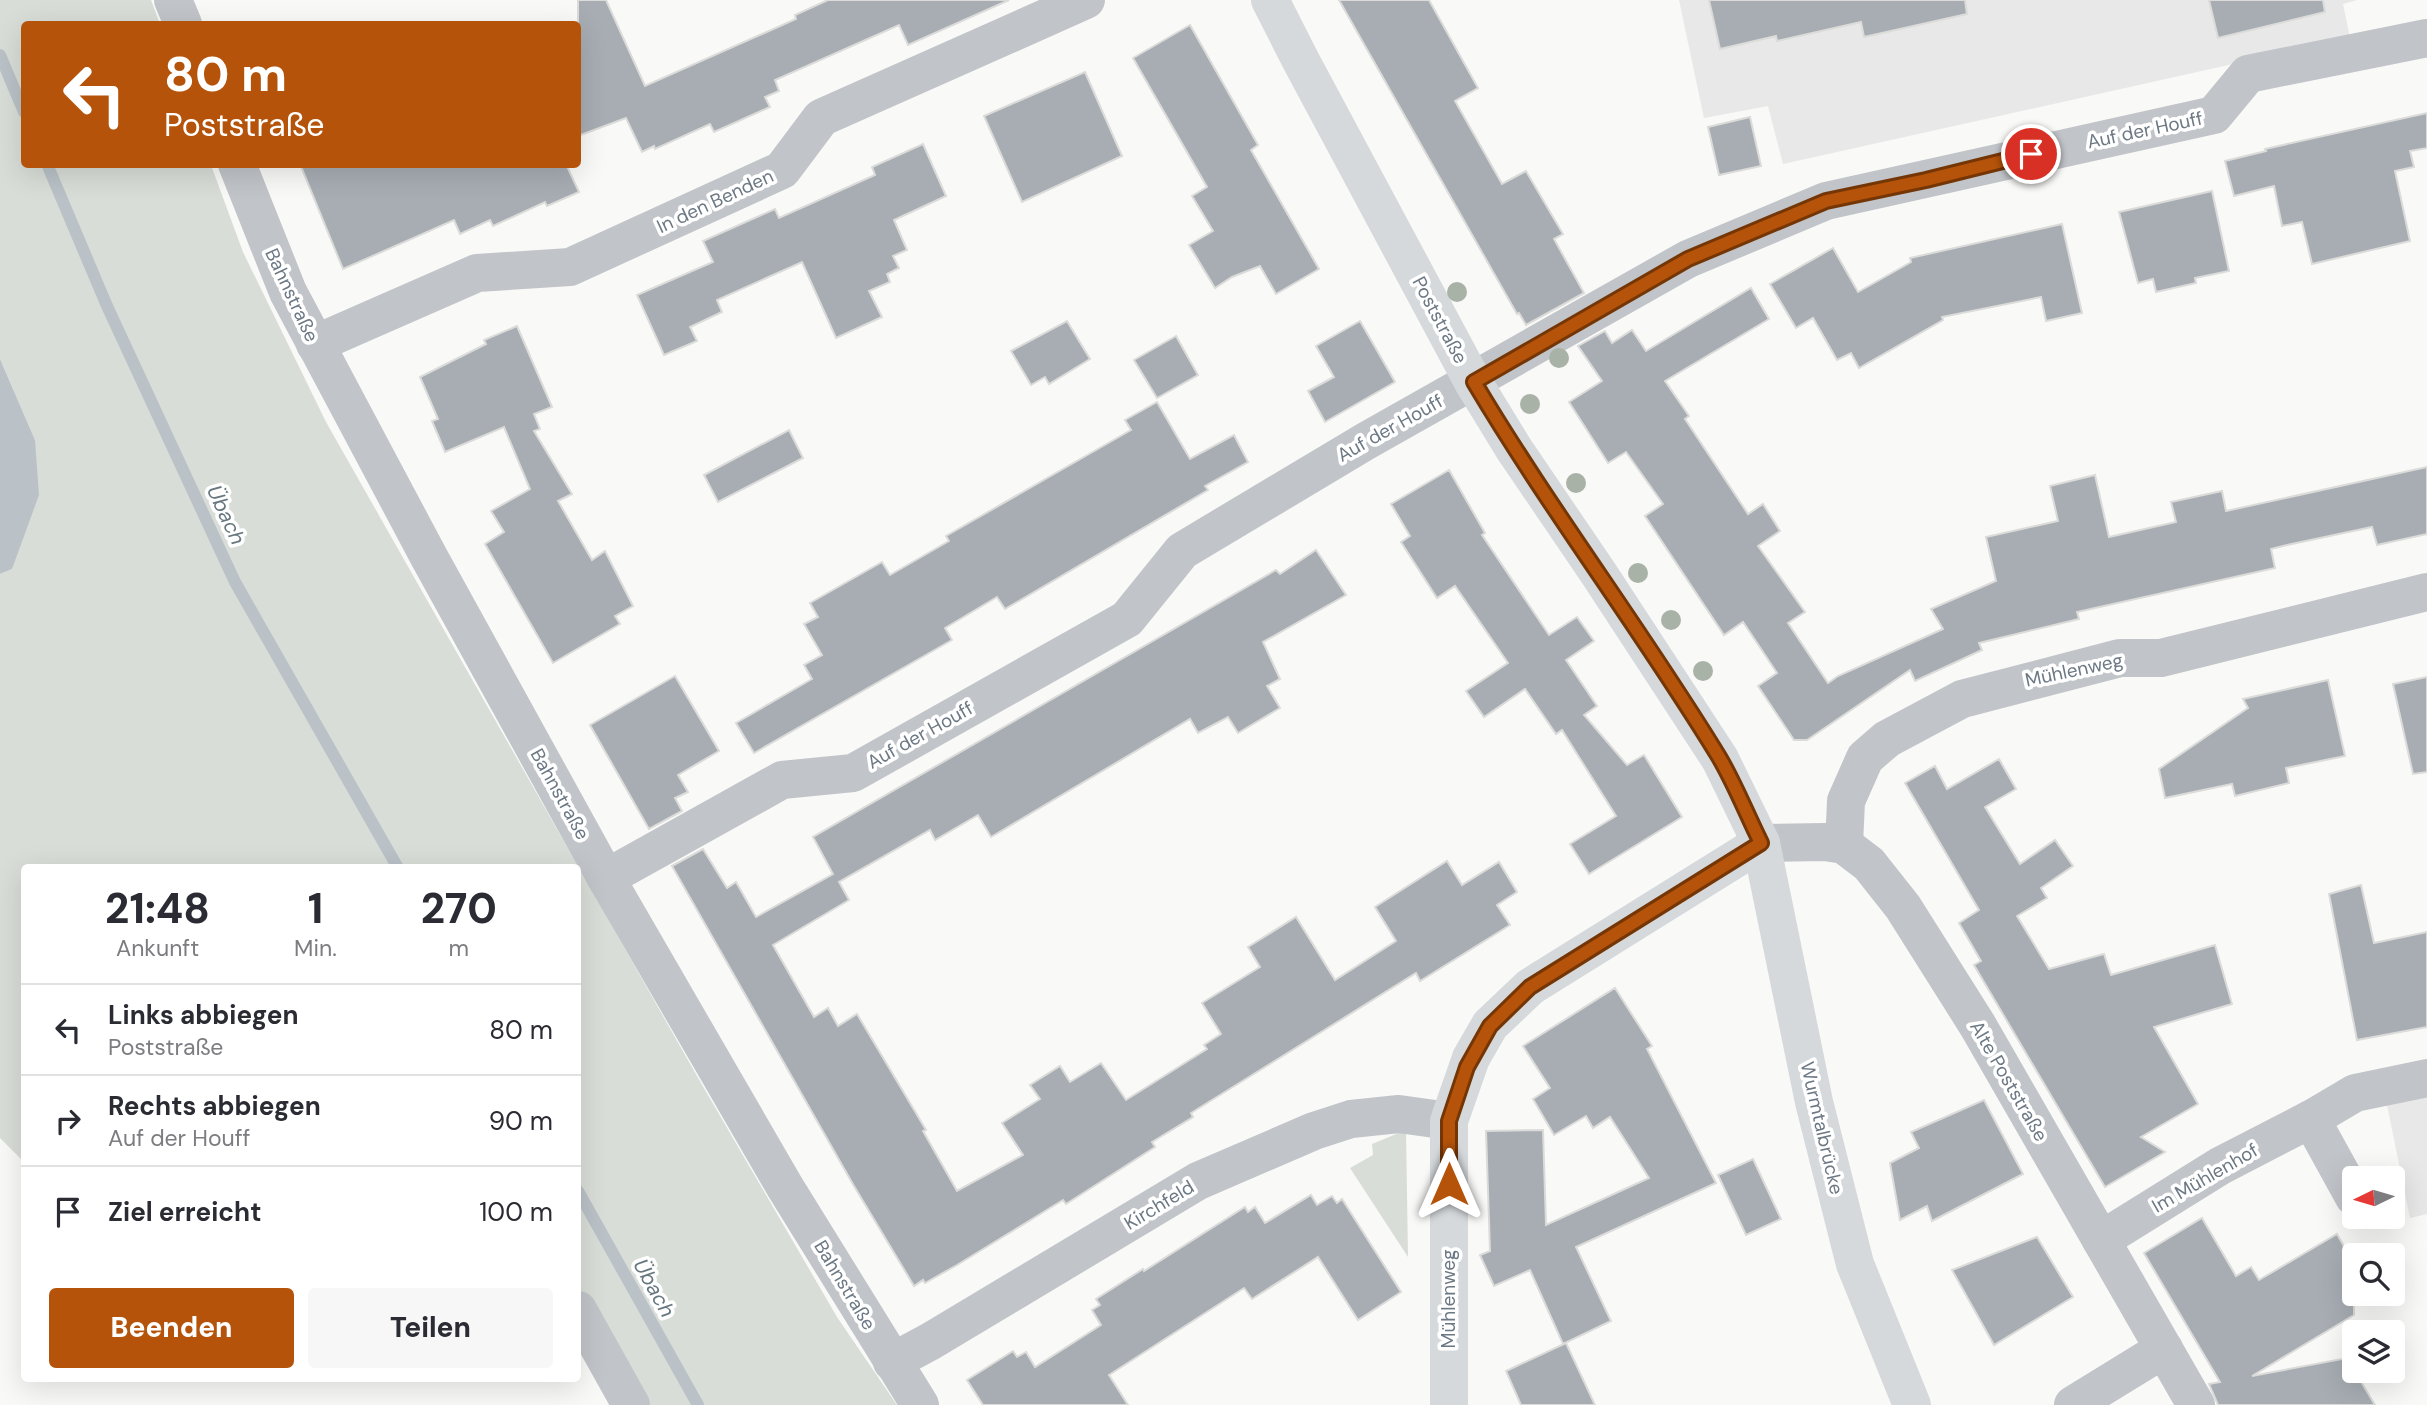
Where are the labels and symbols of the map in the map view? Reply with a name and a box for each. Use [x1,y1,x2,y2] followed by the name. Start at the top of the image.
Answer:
[2085,106,2205,154] street label: Auf der Houff
[2001,124,2061,184] pin
[653,163,777,239] street label: In den Benden
[259,244,325,346] street label: Bahnstraße
[1407,272,1473,368] street label: Poststraße
[1333,389,1447,467] street label: Auf der Houff
[200,481,252,549] water label: Übach
[2023,647,2126,693] street label: Mühlenweg
[863,696,977,774] street label: Auf der Houff
[525,744,595,844] street label: Bahnstraße
[1964,1016,2054,1146] street label: Alte Poststraße
[1795,1059,1849,1197] street label: Wurmtalbrücke
[2147,1137,2263,1219] street label: Im Mühlenhof
[1412,1147,1486,1221] position arrow
[2342,1166,2404,1228] north arrow
[1120,1174,1198,1236] street label: Kirchfeld
[808,1235,882,1335] street label: Bahnstraße
[1436,1249,1461,1349] street label: Mühlenweg
[627,1254,681,1322] water label: Übach

